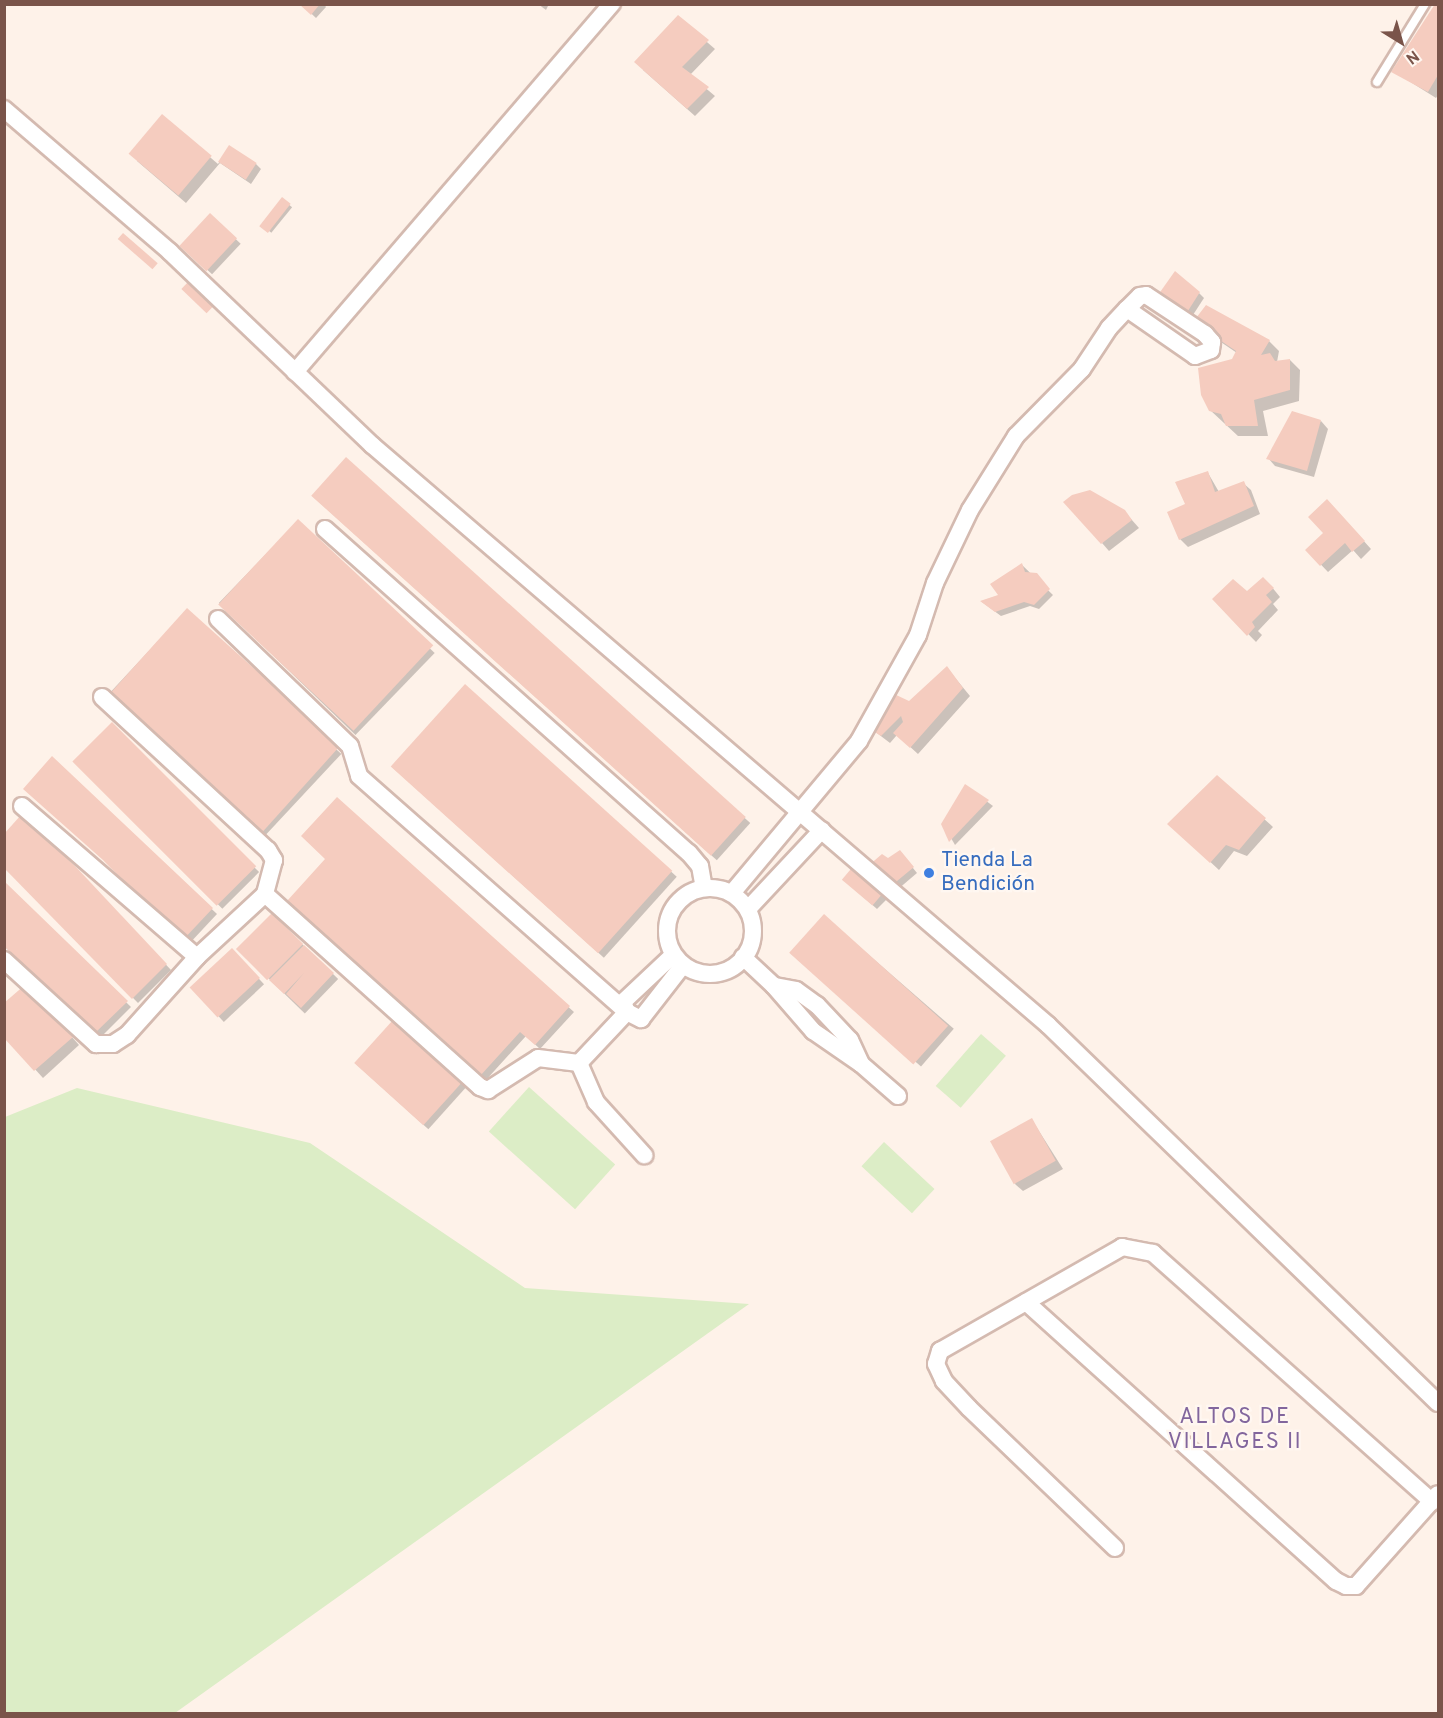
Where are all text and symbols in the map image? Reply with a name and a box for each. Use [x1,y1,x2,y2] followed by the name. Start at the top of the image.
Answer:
[1371,12,1431,72] north arrow
[1401,45,1422,68] text: N
[941,848,1035,898] place label: Tienda La Bendición
[922,866,936,880] marker: Tienda La Bendición
[1168,1404,1302,1456] district label: ALTOS DE VILLAGES II

